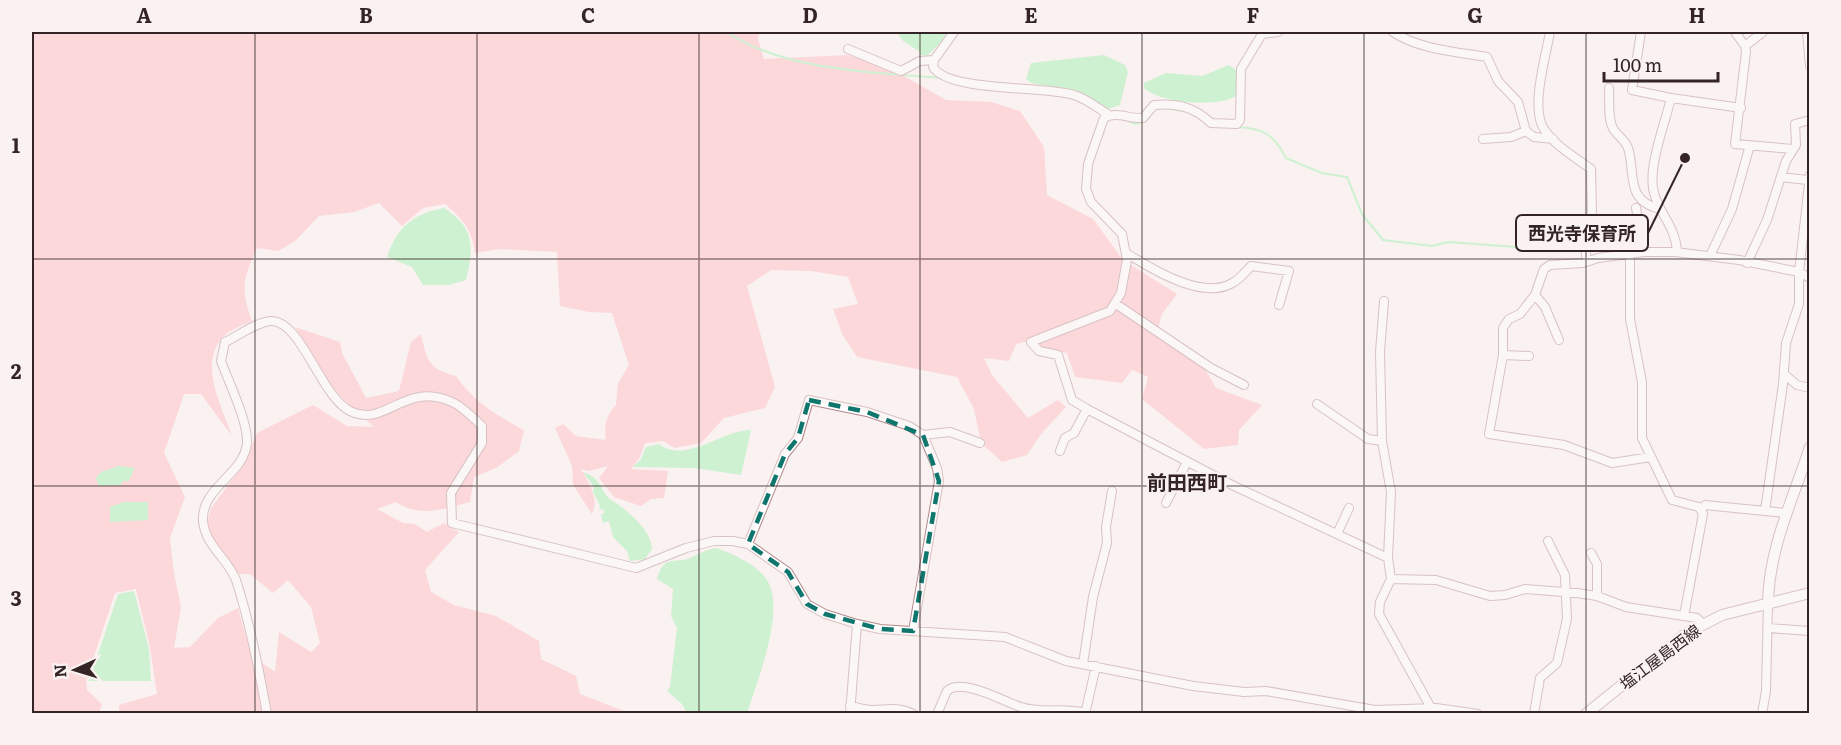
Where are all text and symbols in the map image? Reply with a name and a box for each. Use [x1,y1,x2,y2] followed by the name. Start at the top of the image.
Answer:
[136,0,152,29] text: A
[359,0,373,29] text: B
[581,0,595,29] text: C
[802,0,818,29] text: D
[1024,0,1038,29] text: E
[1247,0,1260,29] text: F
[1467,0,1483,29] text: G
[1689,0,1705,29] text: H
[1604,45,1718,83] scale bar
[1613,51,1662,78] text: 100 m
[12,129,20,159] text: 1
[1516,215,1648,251] callout: 西光寺保育所
[1528,219,1636,246] text: 西光寺保育所
[11,355,22,385] text: 2
[1147,466,1227,496] district label: 前田西町
[10,582,22,612] text: 3
[1614,618,1705,695] street label: 塩江屋島西線
[45,640,105,700] north arrow
[47,664,71,679] text: N

